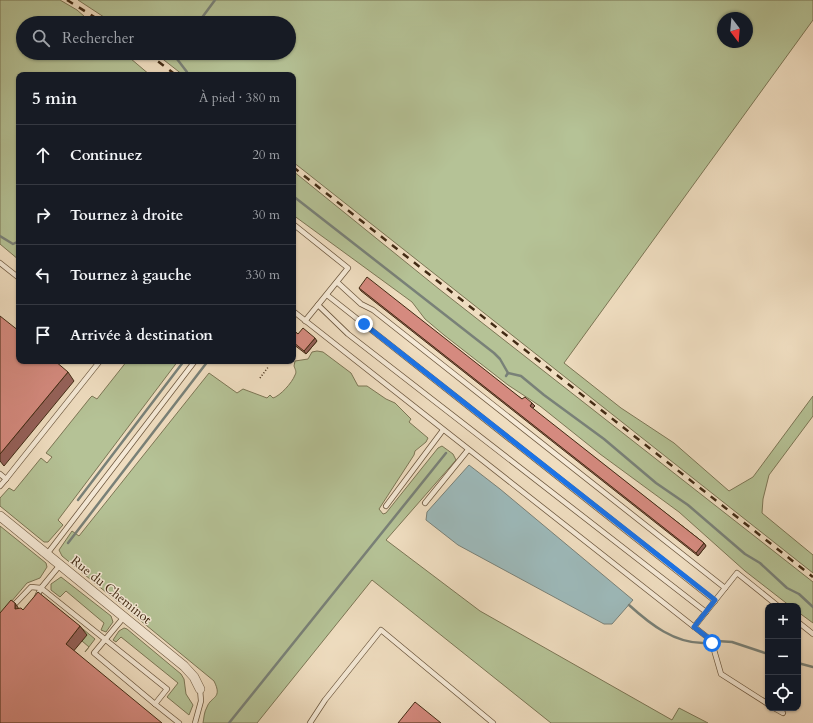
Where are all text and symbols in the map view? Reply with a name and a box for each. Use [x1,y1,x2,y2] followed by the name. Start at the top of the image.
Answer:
[717,12,753,48] north arrow
[16,16,296,60] search box
[30,27,52,49] icon: search
[62,28,134,48] text: Rechercher
[32,87,77,110] text: 5 min
[199,89,280,107] text: À pied · 380 m
[32,144,54,166] icon: ahead
[70,145,142,165] text: Continuez
[252,146,280,164] text: 20 m
[32,204,54,226] icon: right
[70,205,183,225] text: Tournez à droite
[252,206,280,224] text: 30 m
[32,264,54,286] icon: left
[70,265,192,285] text: Tournez à gauche
[246,266,280,284] text: 330 m
[355,315,373,333] route end
[32,324,54,346] icon: arrive
[70,325,213,345] text: Arrivée à destination
[67,552,155,628] street label: Rue du Cheminot
[765,603,801,711] map controls
[765,603,801,639] button: +
[703,634,721,652] route start
[765,639,801,675] button: −
[765,675,801,711] button: locate

